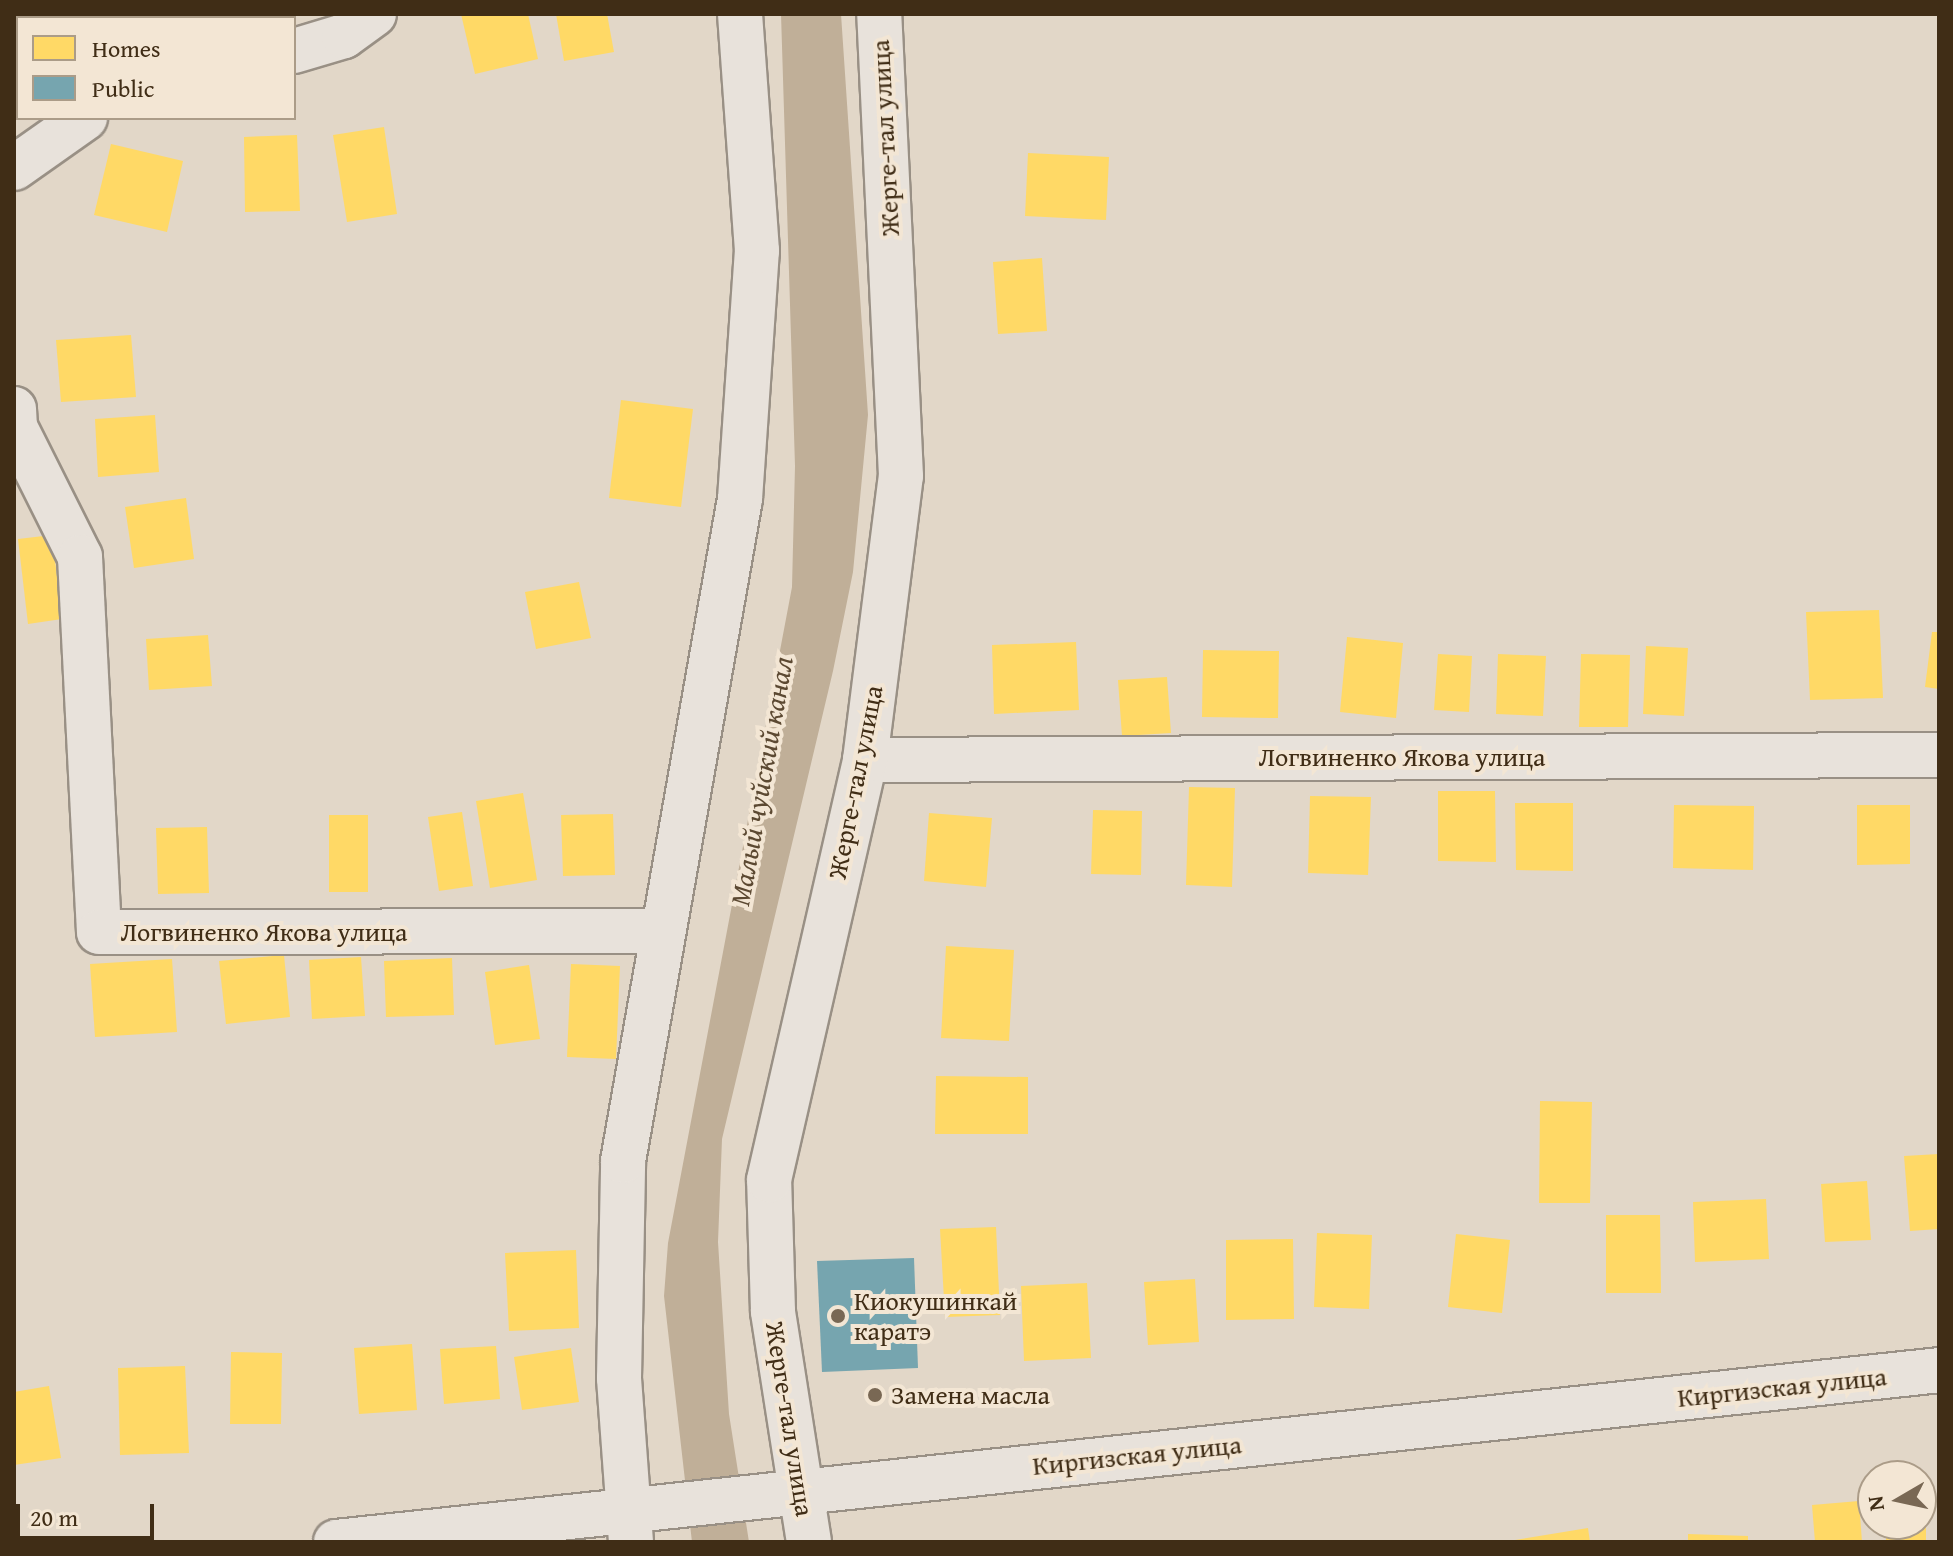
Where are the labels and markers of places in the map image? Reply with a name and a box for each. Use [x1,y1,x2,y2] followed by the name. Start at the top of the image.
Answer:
[854,1285,1017,1346] place label: Киокушинкай каратэ
[829,1307,847,1325] marker: Киокушинкай каратэ
[891,1379,1050,1411] place label: Замена масла
[866,1386,884,1404] marker: Замена масла

